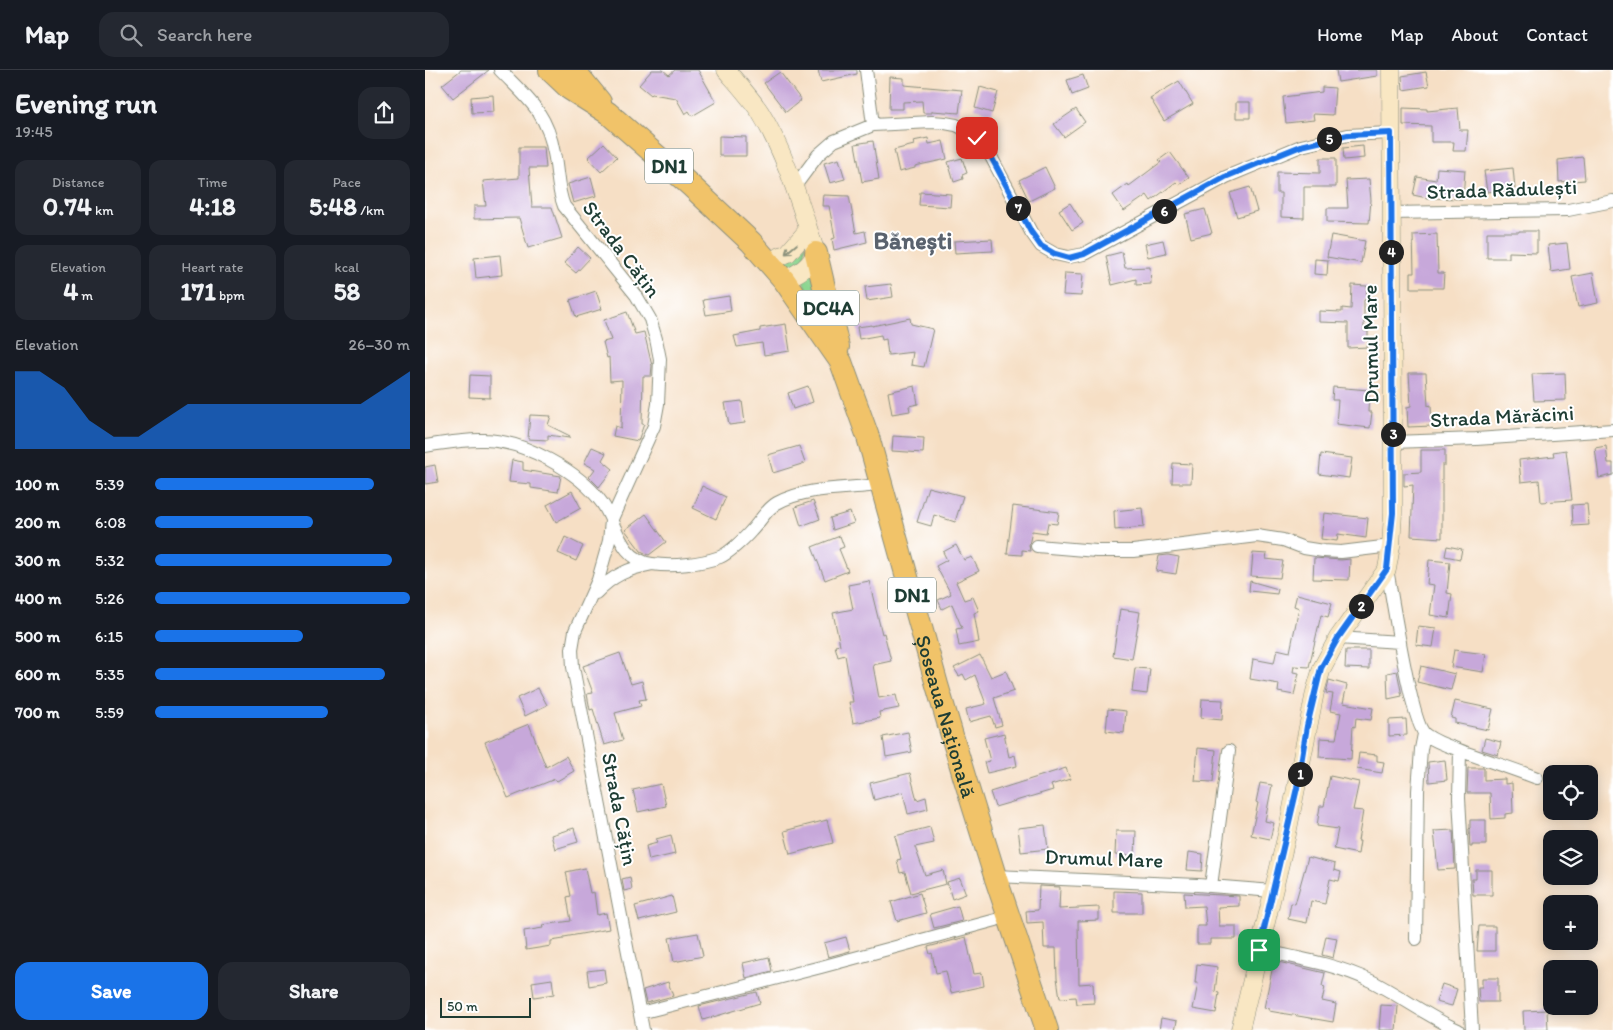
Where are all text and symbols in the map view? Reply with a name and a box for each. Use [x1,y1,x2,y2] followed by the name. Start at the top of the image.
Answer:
[99,12,449,57] search box
[25,20,69,49] text: Map
[117,21,145,49] icon: search
[157,23,252,46] text: Search here
[1317,24,1363,46] text: Home
[1391,24,1424,46] text: Map
[1452,24,1498,46] text: About
[1526,24,1588,46] text: Contact
[15,86,157,120] text: Evening run
[358,87,410,139] button: share
[956,117,998,159] pin
[15,122,53,141] text: 19:45
[963,124,991,152] icon: check
[1317,126,1341,152] pin: 5
[1326,131,1333,148] text: 5
[645,148,693,184] road number: DN1
[52,174,104,191] text: Distance
[198,174,227,191] text: Time
[333,174,361,191] text: Pace
[1426,174,1578,204] street label: Strada Rădulești
[43,191,92,221] text: 0.74
[189,191,236,221] text: 4:18
[309,191,357,221] text: 5:48
[578,196,667,302] street label: Strada Cățin
[1005,196,1031,220] pin: 7
[1151,198,1177,224] pin: 6
[1015,200,1022,217] text: 7
[92,202,113,219] text: km
[357,202,385,219] text: /km
[1161,203,1168,220] text: 6
[874,226,952,256] district label: Bănești
[1379,240,1403,264] pin: 4
[785,243,798,254] one-way arrow
[1387,244,1396,261] text: 4
[50,259,106,276] text: Elevation
[182,259,243,276] text: Heart rate
[334,259,359,276] text: kcal
[63,276,78,306] text: 4
[180,276,216,306] text: 171
[333,276,360,306] text: 58
[1356,284,1384,404] street label: Drumul Mare
[78,287,93,304] text: m
[216,287,245,304] text: bpm
[797,290,859,326] road number: DC4A
[15,335,79,354] text: Elevation
[349,335,410,354] text: 26–30 m
[1429,400,1575,432] street label: Strada Mărăcini
[1381,422,1405,446] pin: 3
[1390,426,1397,443] text: 3
[15,475,59,494] text: 100 m
[95,475,124,494] text: 5:39
[15,513,60,532] text: 200 m
[95,513,126,532] text: 6:08
[15,551,61,570] text: 300 m
[95,551,124,570] text: 5:32
[888,578,936,612] road number: DN1
[15,589,61,608] text: 400 m
[95,589,124,608] text: 5:26
[1349,594,1373,618] pin: 2
[1358,598,1365,615] text: 2
[15,627,60,646] text: 500 m
[95,627,123,646] text: 6:15
[911,632,982,801] street label: Șoseaua Națională
[15,665,60,684] text: 600 m
[95,665,124,684] text: 5:35
[15,703,60,722] text: 700 m
[95,703,124,722] text: 5:59
[597,750,643,868] street label: Strada Cățin
[1287,762,1313,786] pin: 1
[1543,765,1598,1015] map controls
[1543,765,1598,820] button: locate
[1297,766,1304,783] text: 1
[1543,830,1598,885] button: layers
[1044,843,1164,873] street label: Drumul Mare
[1543,895,1598,950] button: +
[1238,929,1280,971] pin
[1245,936,1273,964] icon: arrive
[1543,960,1598,1015] button: −
[15,962,208,1020] button: Save
[218,962,410,1020] button: Share
[440,995,531,1018] scale bar
[447,998,478,1015] text: 50 m

